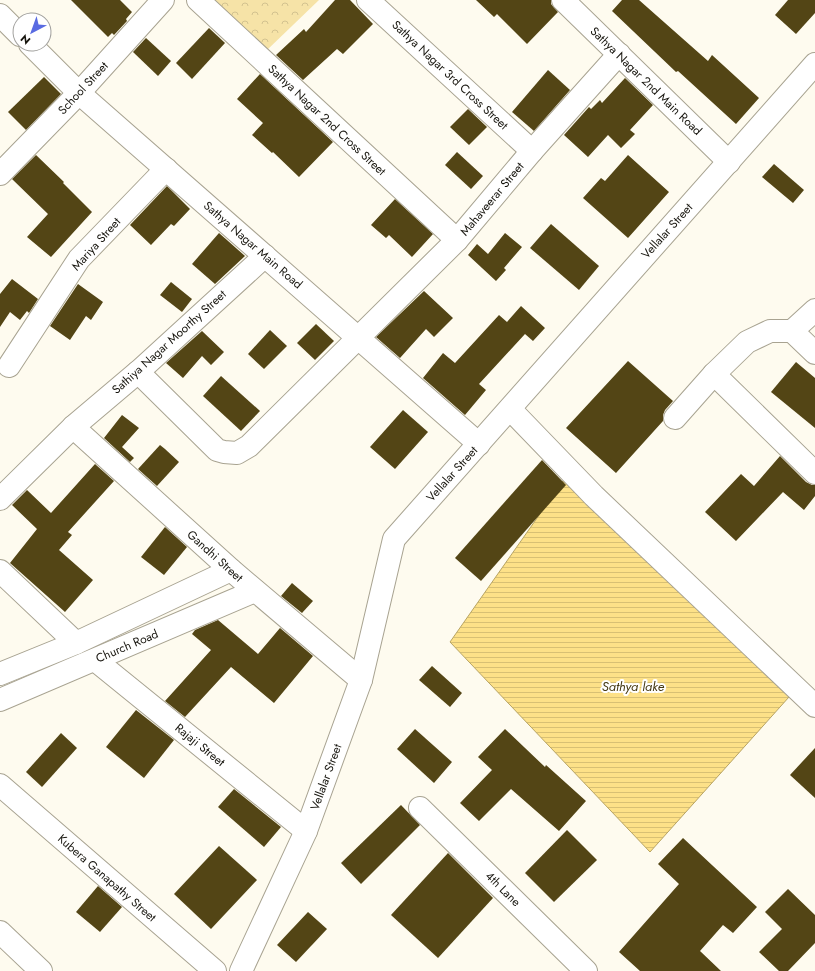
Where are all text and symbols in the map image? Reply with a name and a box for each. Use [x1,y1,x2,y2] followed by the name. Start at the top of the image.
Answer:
[12,12,52,52] north arrow
[388,16,512,134] street label: Sathya Nagar 3rd Cross Street
[586,23,706,139] street label: Sathya Nagar 2nd Main Road
[17,31,34,48] text: N
[54,57,112,119] street label: School Street
[264,60,390,180] street label: Sathya Nagar 2nd Cross Street
[456,158,528,240] street label: Mahaveerar Street
[200,197,306,293] street label: Sathya Nagar Main Road
[637,199,697,263] street label: Vellalar Street
[67,213,125,275] street label: Mariya Street
[108,286,230,398] street label: Sathiya Nagar Moorthy Street
[422,442,482,506] street label: Vellalar Street
[183,526,247,586] street label: Gandhi Street
[93,625,161,667] street label: Church Road
[602,677,665,696] water label: Sathya lake
[171,719,229,771] street label: Rajaji Street
[306,741,346,813] street label: Vellalar Street
[54,830,160,926] street label: Kubera Ganapathy Street
[481,867,525,911] street label: 4th Lane

